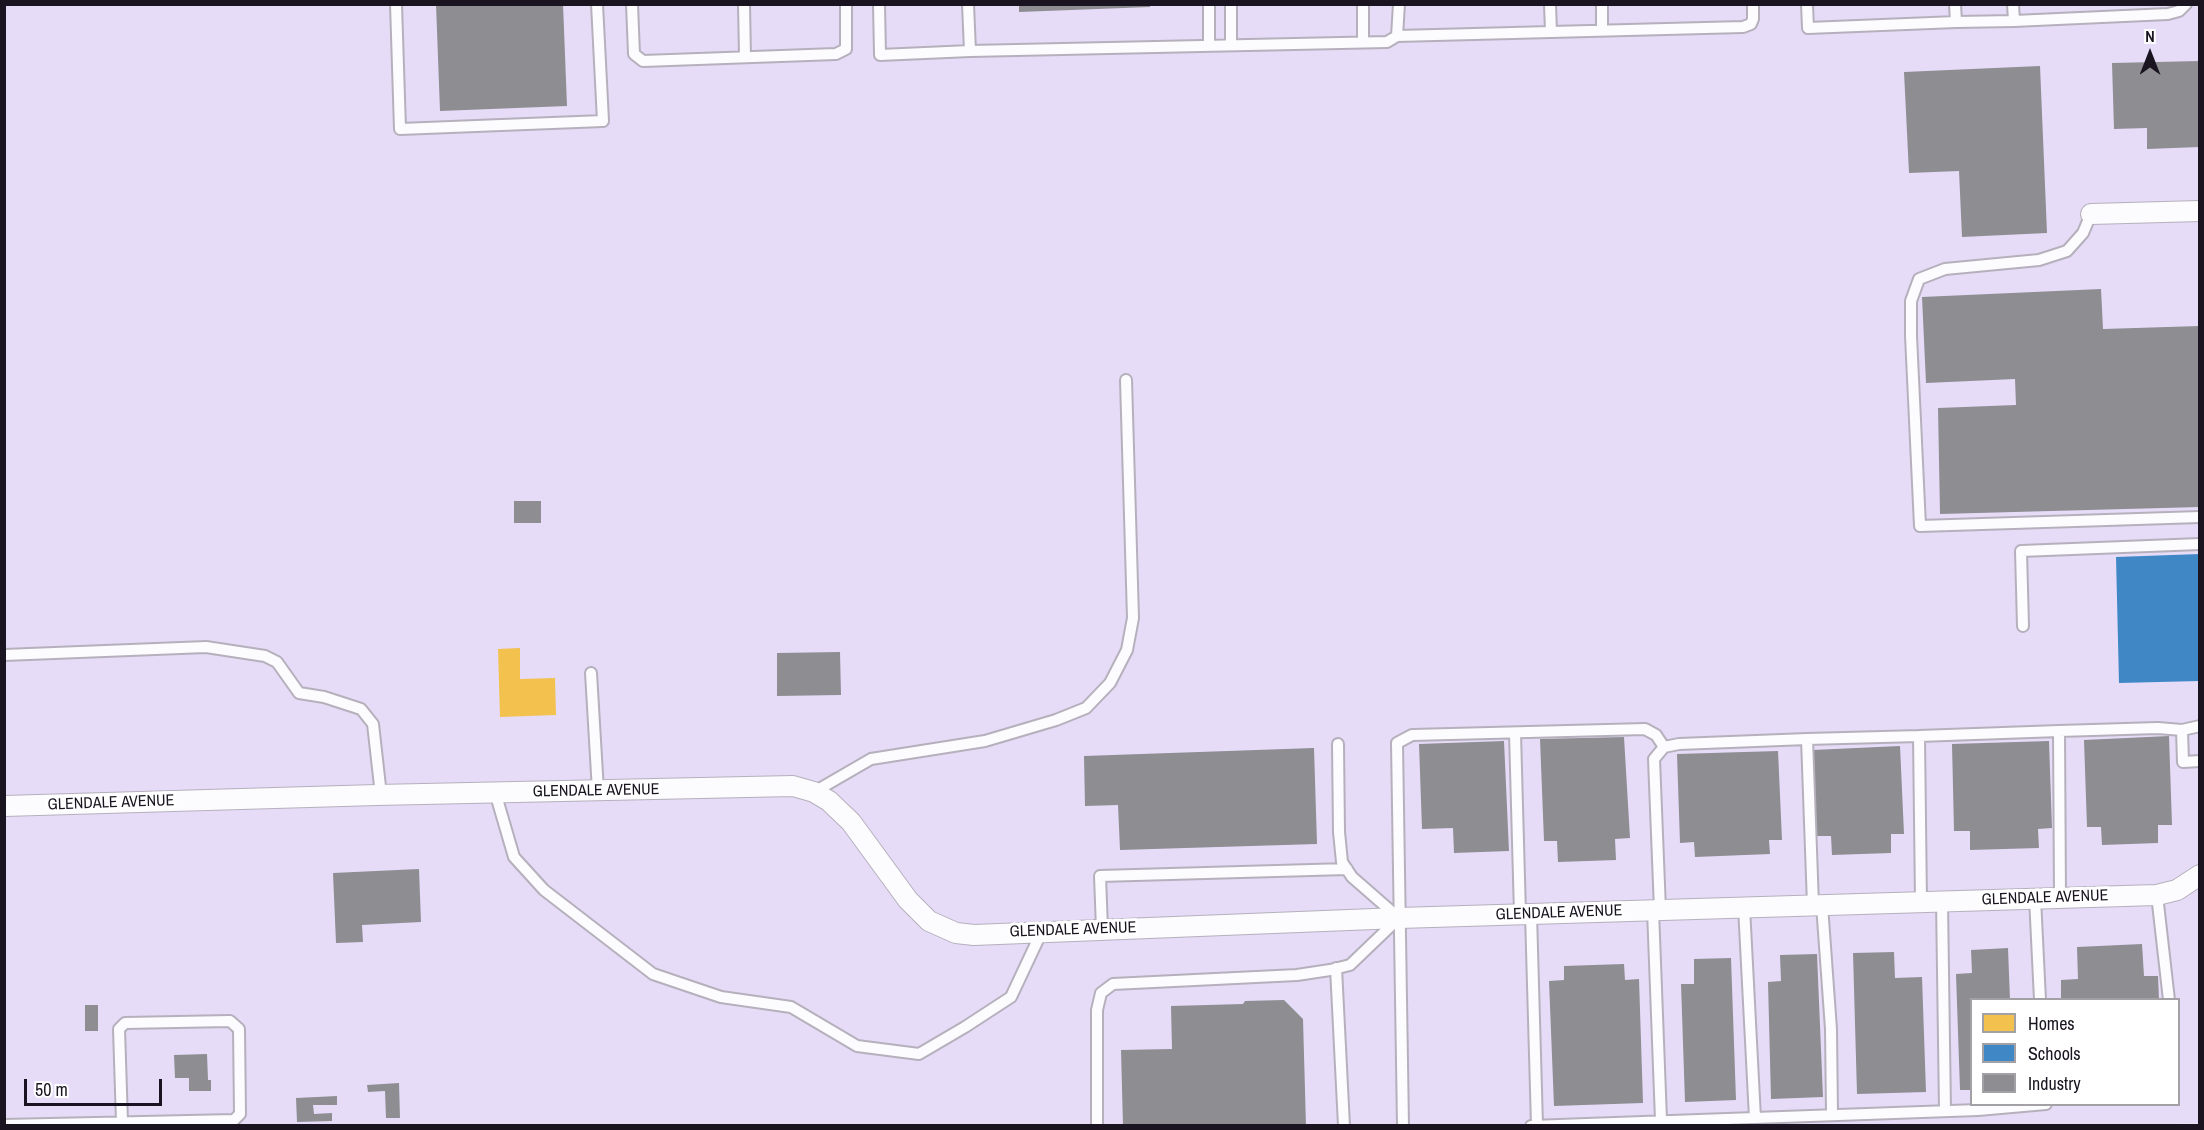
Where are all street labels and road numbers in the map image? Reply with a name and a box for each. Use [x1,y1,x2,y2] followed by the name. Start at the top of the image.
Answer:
[533,780,659,802] street label: GLENDALE AVENUE
[47,791,175,815] street label: GLENDALE AVENUE
[1981,886,2109,910] street label: GLENDALE AVENUE
[1495,901,1623,925] street label: GLENDALE AVENUE
[1009,918,1137,942] street label: GLENDALE AVENUE

